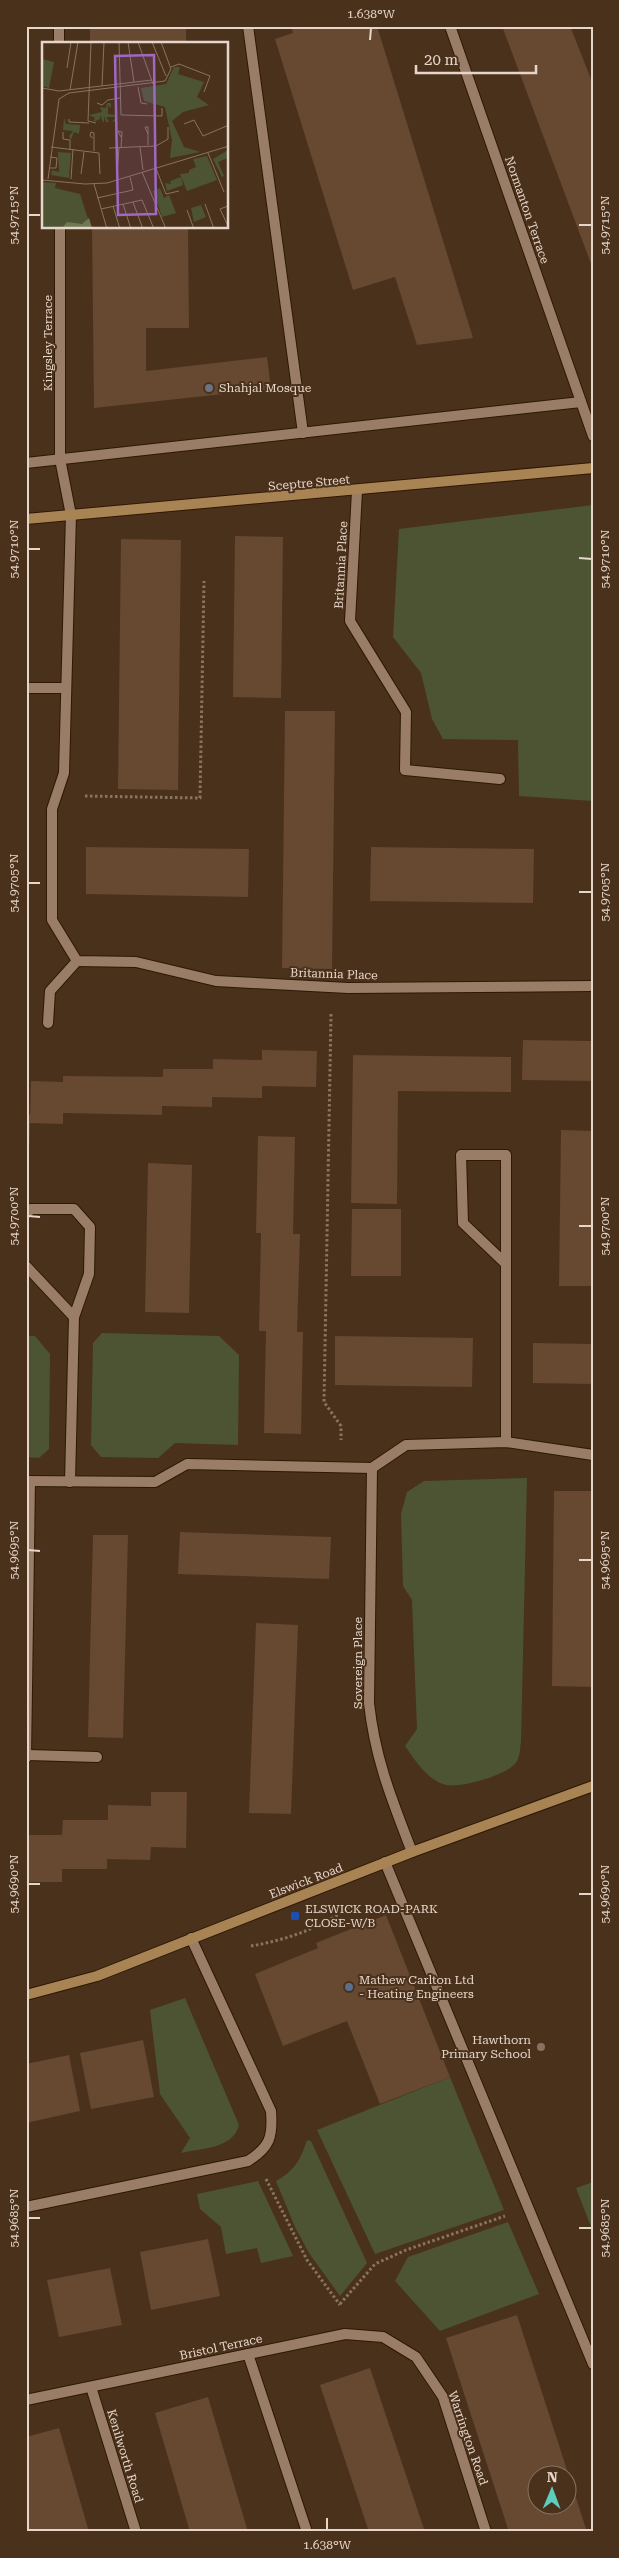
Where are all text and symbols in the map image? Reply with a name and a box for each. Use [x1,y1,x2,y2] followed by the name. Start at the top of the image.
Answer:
[347,7,396,21] text: 1.638°W
[42,42,229,229] inset map
[416,42,536,74] scale bar
[424,51,459,69] text: 20 m
[502,154,552,266] street label: Normanton Terrace
[7,185,21,244] text: 54.9715°N
[598,195,612,254] text: 54.9715°N
[41,294,55,391] street label: Kingsley Terrace
[219,381,312,395] place label: Shahjal Mosque
[203,382,215,394] marker: Shahjal Mosque
[267,472,351,494] street label: Sceptre Street
[7,519,21,578] text: 54.9710°N
[332,520,350,609] street label: Britannia Place
[598,529,612,588] text: 54.9710°N
[7,853,21,912] text: 54.9705°N
[598,862,612,921] text: 54.9705°N
[290,965,378,983] street label: Britannia Place
[7,1186,21,1245] text: 54.9700°N
[598,1196,612,1255] text: 54.9700°N
[7,1520,21,1579] text: 54.9695°N
[598,1530,612,1589] text: 54.9695°N
[351,1617,365,1709] street label: Sovereign Place
[7,1854,21,1913] text: 54.9690°N
[267,1860,345,1901] street label: Elswick Road
[598,1864,612,1923] text: 54.9690°N
[305,1902,438,1930] place label: ELSWICK ROAD-PARK CLOSE-W/B
[289,1910,301,1922] marker: ELSWICK ROAD-PARK CLOSE-W/B
[359,1973,474,2001] place label: Mathew Carlton Ltd - Heating Engineers
[343,1981,355,1993] marker: Mathew Carlton Ltd - Heating Engineers
[441,2033,531,2061] place label: Hawthorn Primary School
[535,2041,547,2053] marker: Hawthorn Primary School
[7,2188,21,2247] text: 54.9685°N
[598,2198,612,2257] text: 54.9685°N
[178,2331,264,2363] street label: Bristol Terrace
[445,2389,491,2487] street label: Warrington Road
[104,2407,146,2505] street label: Kenilworth Road
[526,2466,576,2516] north arrow
[547,2469,558,2485] text: N
[303,2538,352,2552] text: 1.638°W

